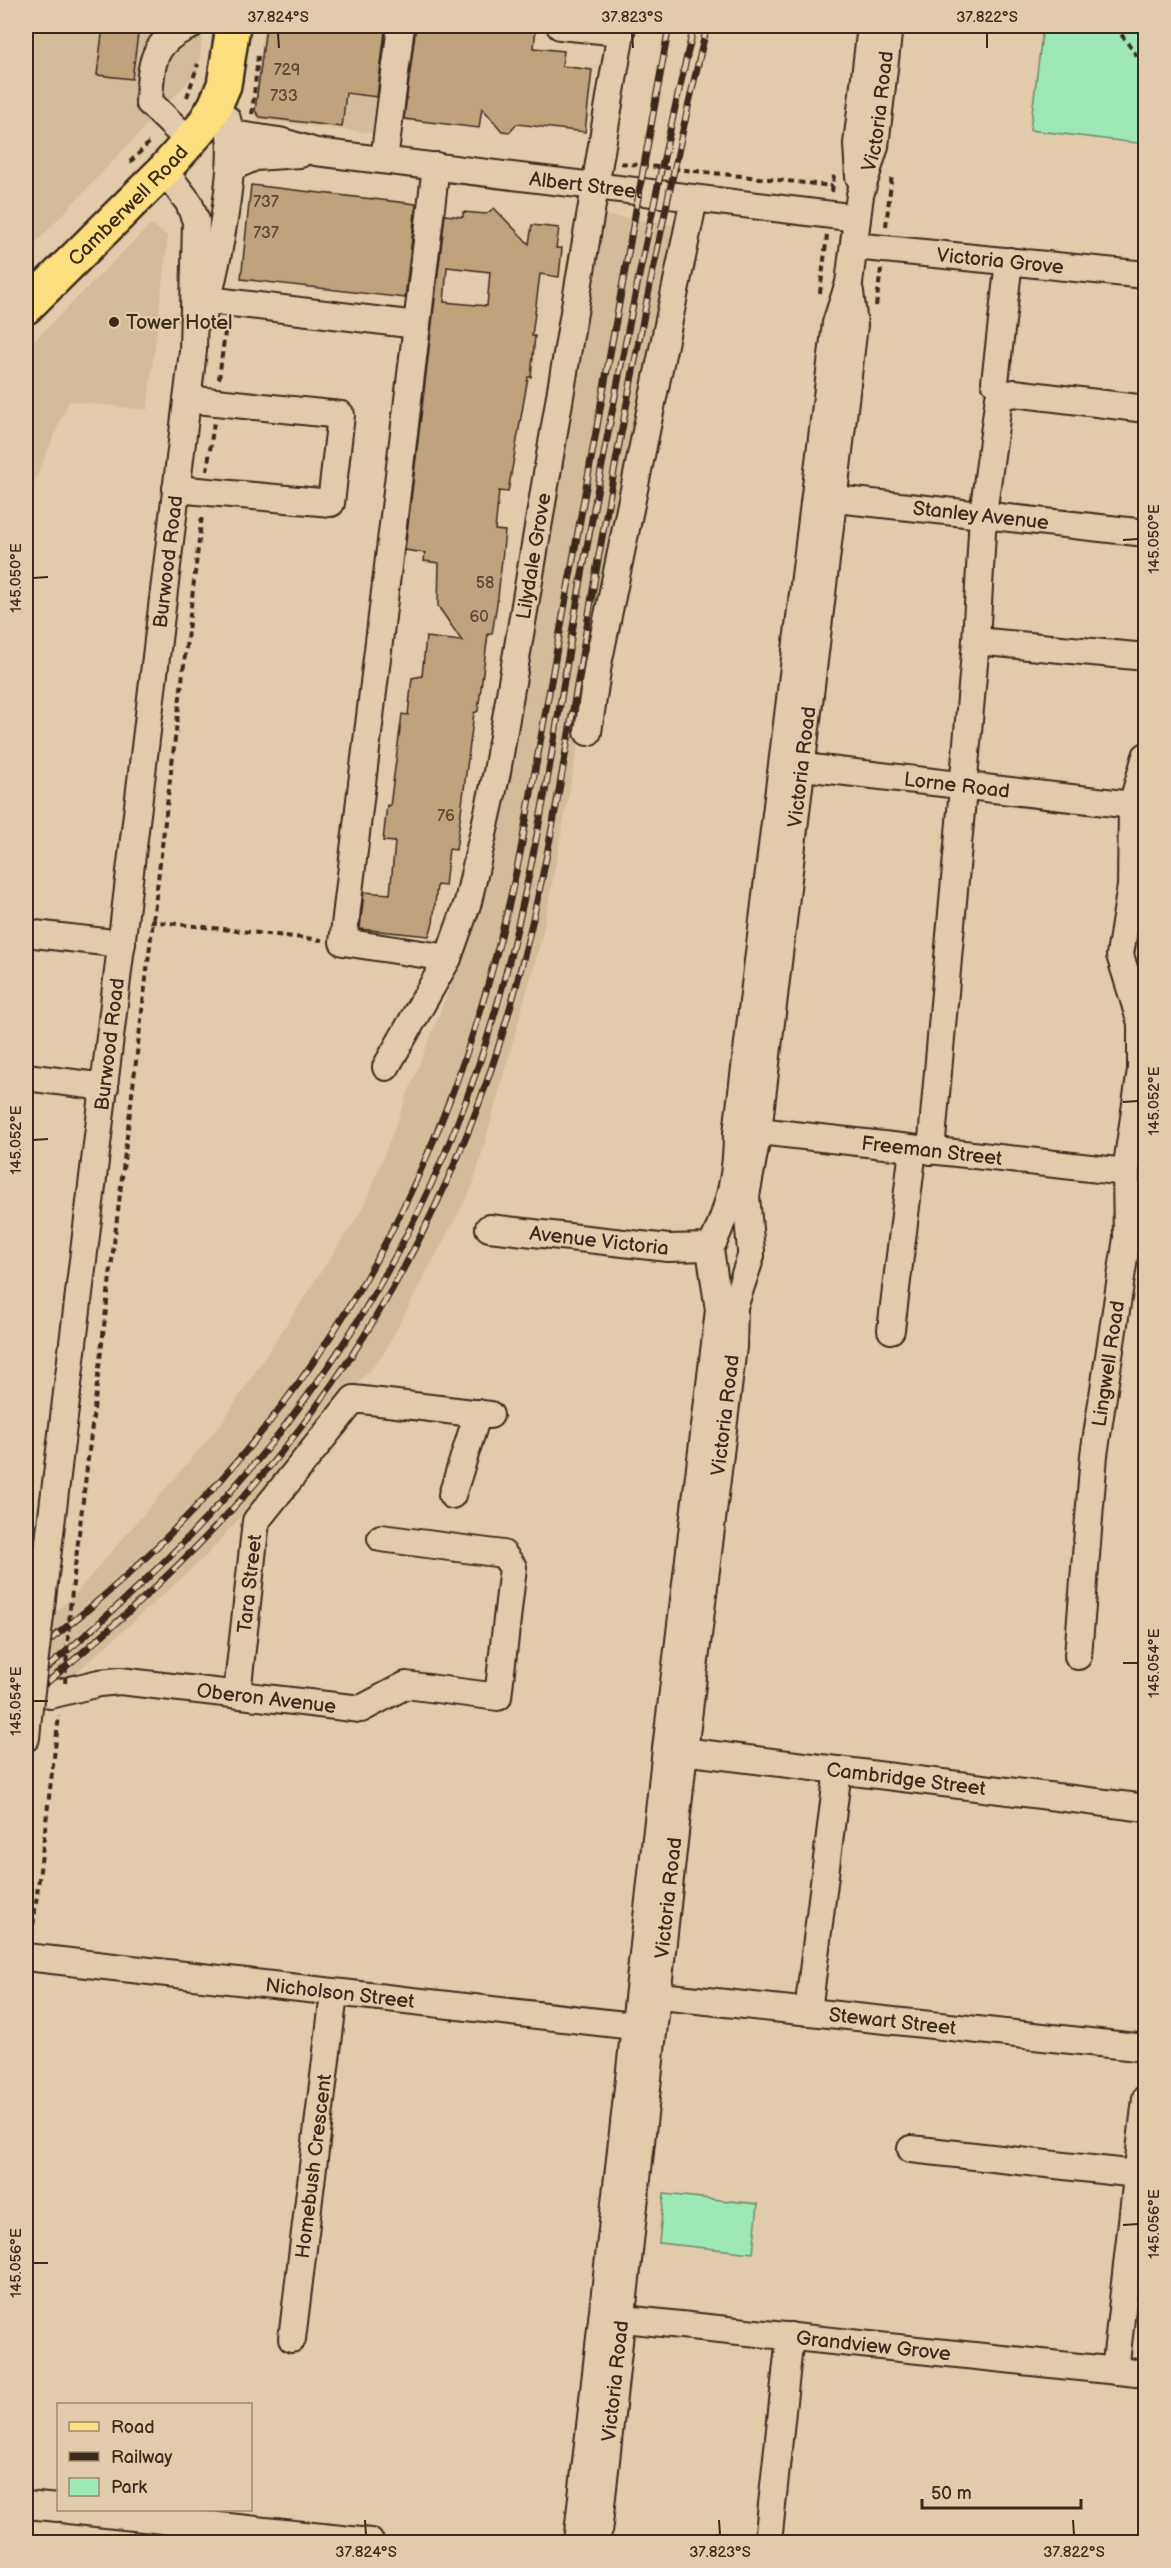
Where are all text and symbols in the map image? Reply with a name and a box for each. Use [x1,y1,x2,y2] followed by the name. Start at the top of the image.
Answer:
[247,8,309,27] text: 37.824°S
[601,8,663,27] text: 37.823°S
[956,8,1018,27] text: 37.822°S
[857,50,899,175] street label: Victoria Road
[274,61,300,80] house number: 729
[270,87,298,106] house number: 733
[63,140,193,271] street label: Camberwell Road
[528,167,643,205] street label: Albert Street
[253,193,279,212] house number: 737
[253,224,279,243] house number: 737
[935,243,1065,280] street label: Victoria Grove
[126,311,233,335] place label: Tower Hotel
[107,315,121,329] marker: Tower Hotel
[512,491,557,621] street label: Lilydale Grove
[149,494,188,630] street label: Burwood Road
[912,497,1050,535] street label: Stanley Avenue
[1145,504,1164,574] text: 145.050°E
[7,543,26,613] text: 145.050°E
[476,574,494,593] house number: 58
[469,608,489,627] house number: 60
[783,705,821,829] street label: Victoria Road
[902,768,1011,804] street label: Lorne Road
[437,807,455,826] house number: 76
[90,977,130,1112] street label: Burwood Road
[1145,1066,1164,1136] text: 145.052°E
[7,1105,26,1175] text: 145.052°E
[860,1132,1003,1171] street label: Freeman Street
[528,1222,670,1261] street label: Avenue Victoria
[1087,1299,1130,1428] street label: Lingwell Road
[706,1354,745,1477] street label: Victoria Road
[233,1533,267,1634] street label: Tara Street
[1145,1628,1164,1698] text: 145.054°E
[7,1666,26,1736] text: 145.054°E
[195,1679,338,1719] street label: Oberon Avenue
[825,1758,987,1801] street label: Cambridge Street
[650,1836,687,1960] street label: Victoria Road
[264,1973,416,2014] street label: Nicholson Street
[828,2003,957,2041] street label: Stewart Street
[291,2073,337,2260] street label: Homebush Crescent
[1145,2189,1164,2259] text: 145.056°E
[7,2228,26,2298] text: 145.056°E
[597,2319,634,2443] street label: Victoria Road
[795,2326,952,2366] street label: Grandview Grove
[57,2403,252,2511] legend
[111,2417,155,2438] text: Road
[111,2447,173,2468] text: Railway
[922,2472,1081,2510] scale bar
[111,2477,147,2498] text: Park
[931,2483,972,2504] text: 50 m
[335,2543,397,2562] text: 37.824°S
[689,2543,751,2562] text: 37.823°S
[1043,2543,1105,2562] text: 37.822°S

